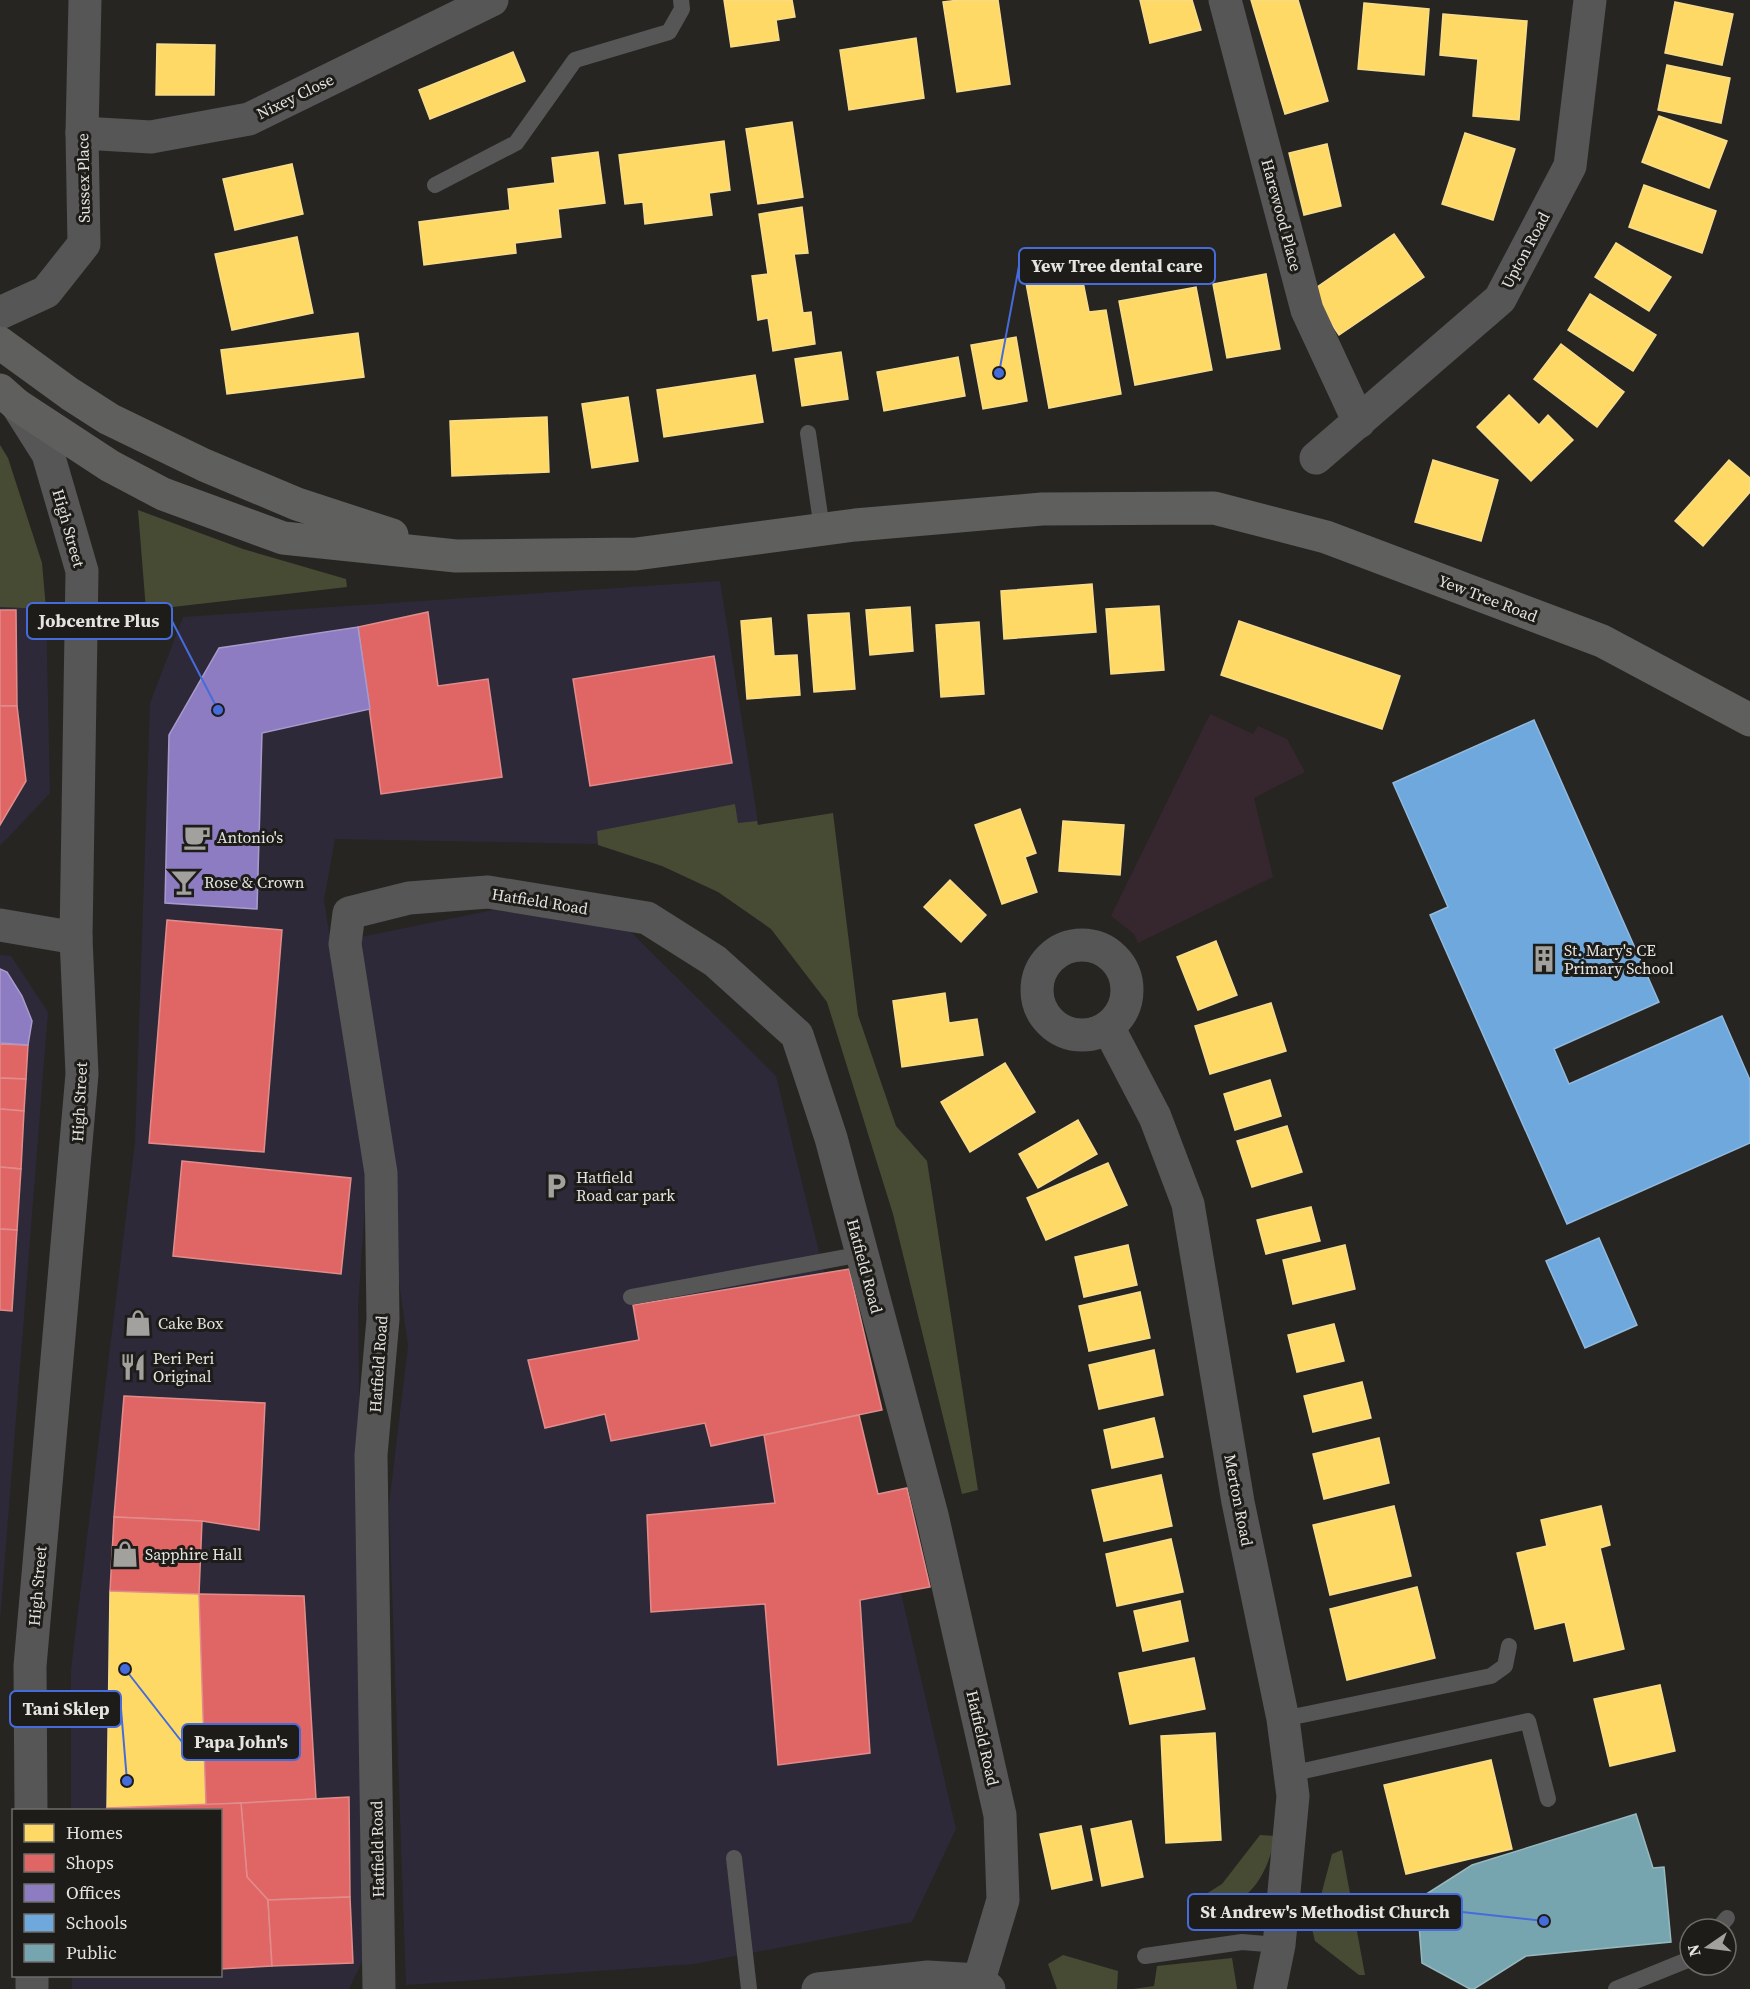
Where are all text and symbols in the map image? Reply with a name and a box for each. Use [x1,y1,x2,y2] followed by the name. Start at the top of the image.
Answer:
[253,68,337,124] street label: Nixey Close
[71,133,95,223] street label: Sussex Place
[1256,156,1308,274] street label: Harewood Place
[1496,208,1554,292] street label: Upton Road
[1019,248,1215,284] callout: Yew Tree dental care
[1031,253,1203,278] text: Yew Tree dental care
[47,486,91,570] street label: High Street
[1435,569,1541,627] street label: Yew Tree Road
[27,603,172,639] callout: Jobcentre Plus
[38,608,159,633] text: Jobcentre Plus
[182,822,212,852] cafe icon: Antonio's
[217,826,283,848] place label: Antonio's
[169,867,199,897] bar icon: Rose & Crown
[204,871,305,893] place label: Rose & Crown
[490,883,590,919] street label: Hatfield Road
[1564,939,1674,979] place label: St. Mary's CE Primary School
[1529,944,1559,974] building icon: St. Mary's CE Primary School
[66,1061,92,1143] street label: High Street
[576,1166,675,1206] place label: Hatfield Road car park
[541,1171,571,1201] parking icon: Hatfield Road car park
[842,1216,888,1316] street label: Hatfield Road
[123,1308,153,1338] shop icon: Cake Box
[158,1312,224,1334] place label: Cake Box
[364,1315,392,1413] street label: Hatfield Road
[153,1347,215,1387] place label: Peri Peri Original
[118,1352,148,1382] restaurant icon: Peri Peri Original
[1219,1452,1259,1548] street label: Merton Road
[110,1539,140,1569] shop icon: Sapphire Hall
[145,1543,242,1565] place label: Sapphire Hall
[23,1544,52,1627] street label: High Street
[961,1688,1005,1788] street label: Hatfield Road
[10,1691,121,1727] callout: Tani Sklep
[23,1696,109,1721] text: Tani Sklep
[182,1724,300,1760] callout: Papa John's
[194,1729,288,1754] text: Papa John's
[365,1800,389,1898] street label: Hatfield Road
[12,1809,222,1977] legend
[66,1820,123,1845] text: Homes
[66,1850,114,1875] text: Shops
[66,1880,121,1905] text: Offices
[1188,1894,1462,1930] callout: St Andrew's Methodist Church
[1200,1899,1450,1924] text: St Andrew's Methodist Church
[66,1910,128,1935] text: Schools
[1678,1917,1738,1977] north arrow
[66,1940,117,1965] text: Public
[1681,1942,1706,1959] text: N

